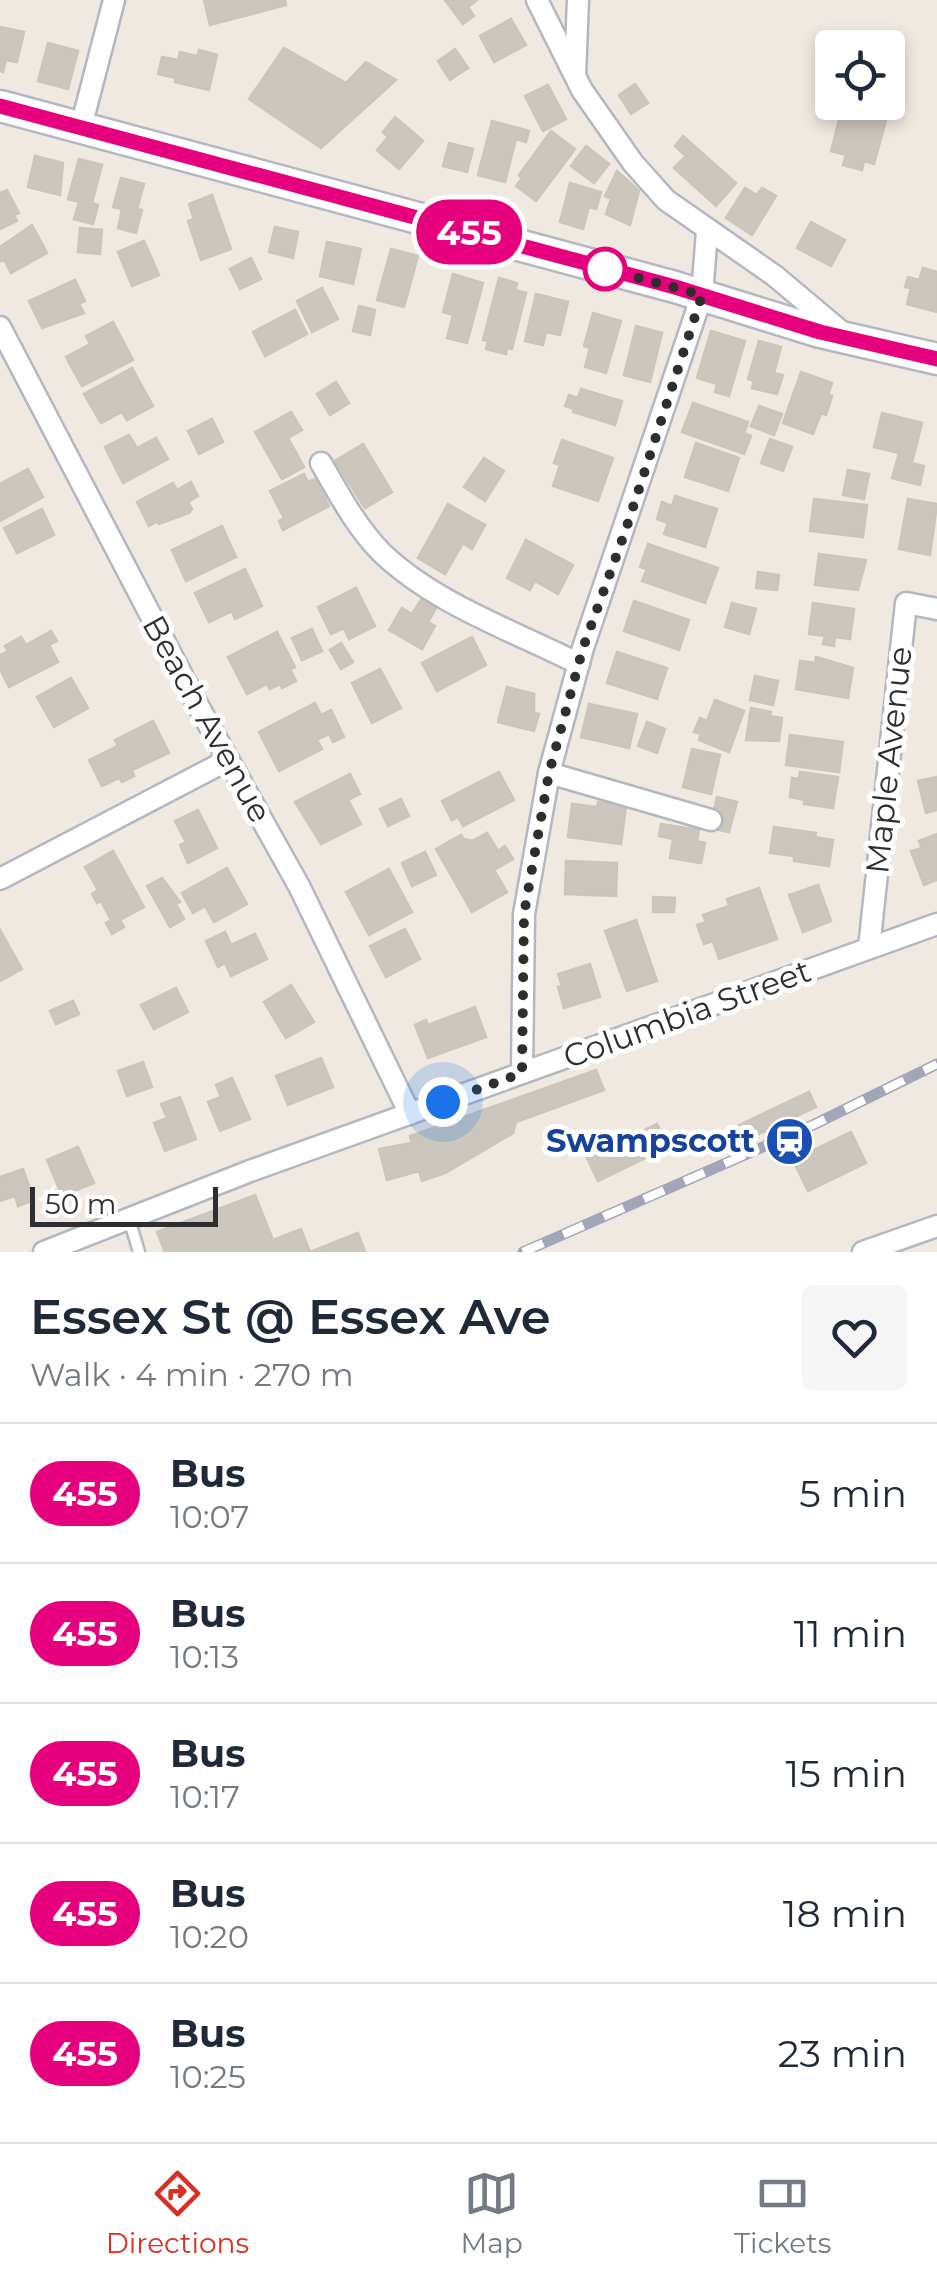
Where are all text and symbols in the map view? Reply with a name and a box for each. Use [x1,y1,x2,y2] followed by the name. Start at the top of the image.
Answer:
[815,30,905,120] map controls
[815,30,905,120] button: locate
[412,200,526,264] line badge: 455
[436,211,502,254] text: 455
[584,248,626,290] unlabelled marker
[135,609,280,829] street label: Beach Avenue
[857,644,920,875] street label: Maple Avenue
[558,951,816,1076] street label: Columbia Street
[418,1077,468,1127] your location
[764,1115,816,1167] station icon: Swampscott
[546,1121,755,1160] place label: Swampscott
[30,1182,218,1226] scale bar
[45,1187,116,1221] text: 50 m
[802,1285,907,1390] button: heart
[30,1288,551,1346] text: Essex St @ Essex Ave
[30,1355,354,1394] text: Walk · 4 min · 270 m
[170,1450,245,1497] text: Bus
[799,1470,907,1517] text: 5 min
[52,1472,118,1515] text: 455
[170,1497,249,1536] text: 10:07
[170,1590,245,1637] text: Bus
[793,1610,907,1657] text: 11 min
[52,1612,118,1655] text: 455
[170,1637,239,1676] text: 10:13
[170,1730,245,1777] text: Bus
[786,1750,907,1797] text: 15 min
[52,1752,118,1795] text: 455
[170,1777,240,1816] text: 10:17
[170,1870,245,1917] text: Bus
[783,1890,907,1937] text: 18 min
[52,1892,118,1935] text: 455
[170,1917,249,1956] text: 10:20
[170,2010,245,2057] text: Bus
[778,2030,907,2077] text: 23 min
[52,2032,118,2075] text: 455
[170,2057,246,2096] text: 10:25
[106,2166,249,2260] tab: Directions
[460,2166,523,2260] tab: Map
[734,2166,831,2260] tab: Tickets

